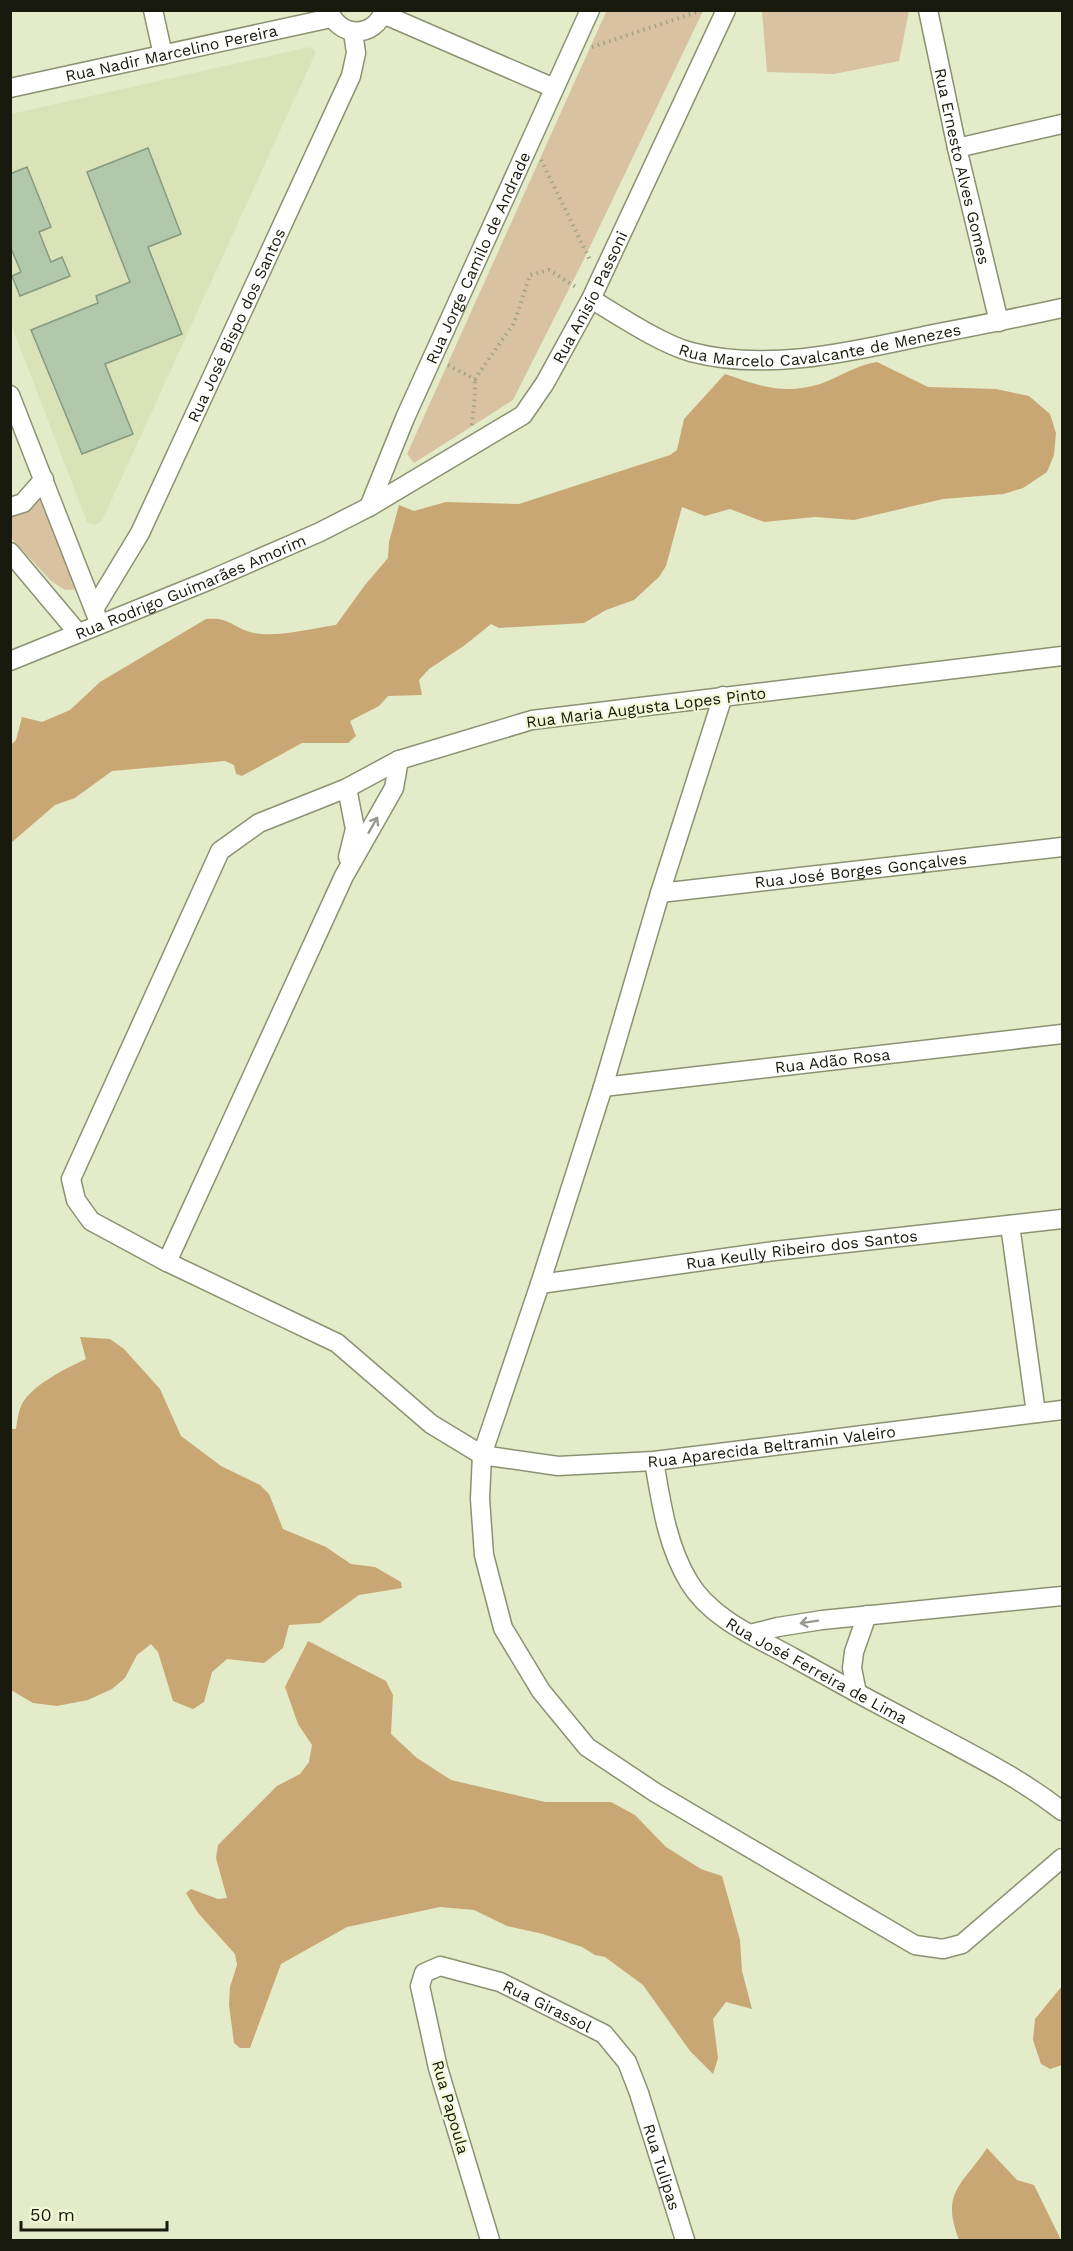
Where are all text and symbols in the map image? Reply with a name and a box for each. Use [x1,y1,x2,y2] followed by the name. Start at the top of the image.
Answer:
[64,21,279,86] street label: Rua Nadir Marcelino Pereira
[930,67,994,266] street label: Rua Ernesto Alves Gomes
[422,149,534,367] street label: Rua Jorge Camilo de Andrade
[184,225,289,425] street label: Rua José Bispo dos Santos
[549,228,631,367] street label: Rua Anisío Passoni
[676,320,963,370] street label: Rua Marcelo Cavalcante de Menezes
[72,530,309,644] street label: Rua Rodrigo Guimarães Amorim
[525,683,767,732] street label: Rua Maria Augusta Lopes Pinto
[367,817,379,834] one-way arrow
[754,849,968,892] street label: Rua José Borges Gonçalves
[774,1045,891,1077] street label: Rua Adão Rosa
[685,1226,919,1273] street label: Rua Keully Ribeiro dos Santos
[647,1422,897,1471] street label: Rua Aparecida Beltramin Valeiro
[722,1613,910,1728] street label: Rua José Ferreira de Lima
[799,1616,819,1627] one-way arrow
[500,1976,595,2036] street label: Rua Girassol
[428,2058,473,2156] street label: Rua Papoula
[639,2122,684,2213] street label: Rua Tulipas
[21,2194,166,2232] scale bar
[30,2204,75,2225] text: 50 m

